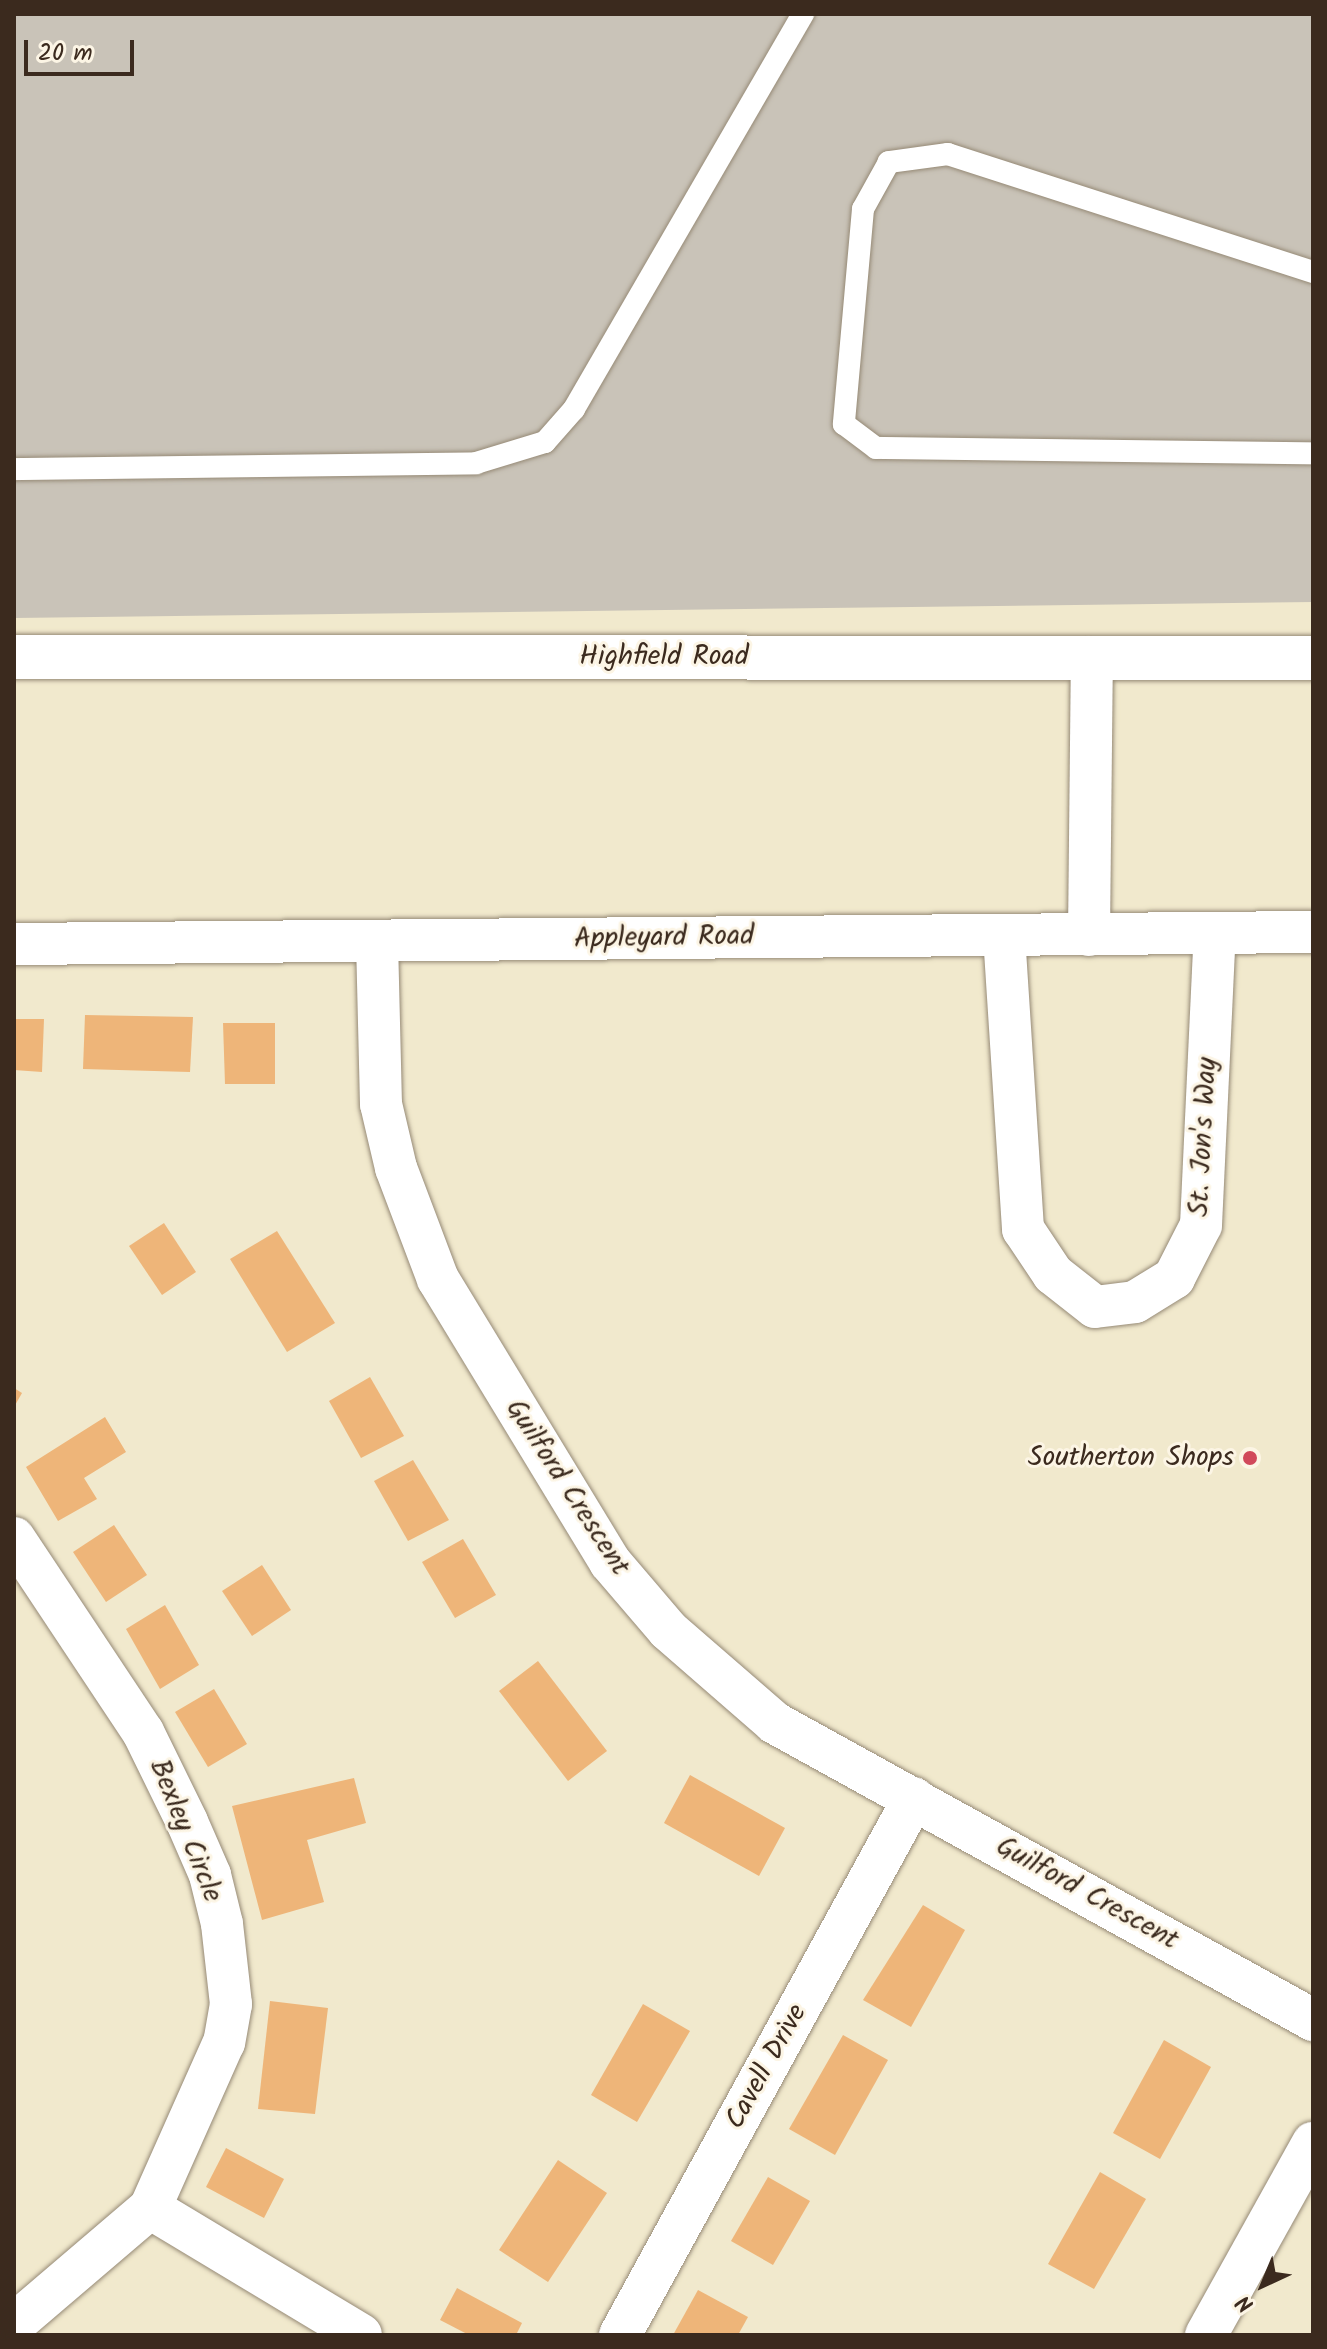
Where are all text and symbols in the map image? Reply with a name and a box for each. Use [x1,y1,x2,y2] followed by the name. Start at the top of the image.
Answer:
[28,24,138,74] scale bar
[38,34,93,73] text: 20 m
[579,640,749,674] street label: Highfield Road
[574,920,754,956] street label: Appleyard Road
[1183,1056,1225,1218] street label: St. Jon's Way
[498,1394,636,1582] street label: Guilford Crescent
[1028,1441,1234,1475] place label: Southerton Shops
[1241,1449,1259,1467] marker: Southerton Shops
[141,1755,229,1907] street label: Bexley Circle
[990,1830,1184,1958] street label: Guilford Crescent
[719,1999,815,2135] street label: Cavell Drive
[1223,2245,1303,2325] north arrow
[1229,2285,1263,2320] text: N

